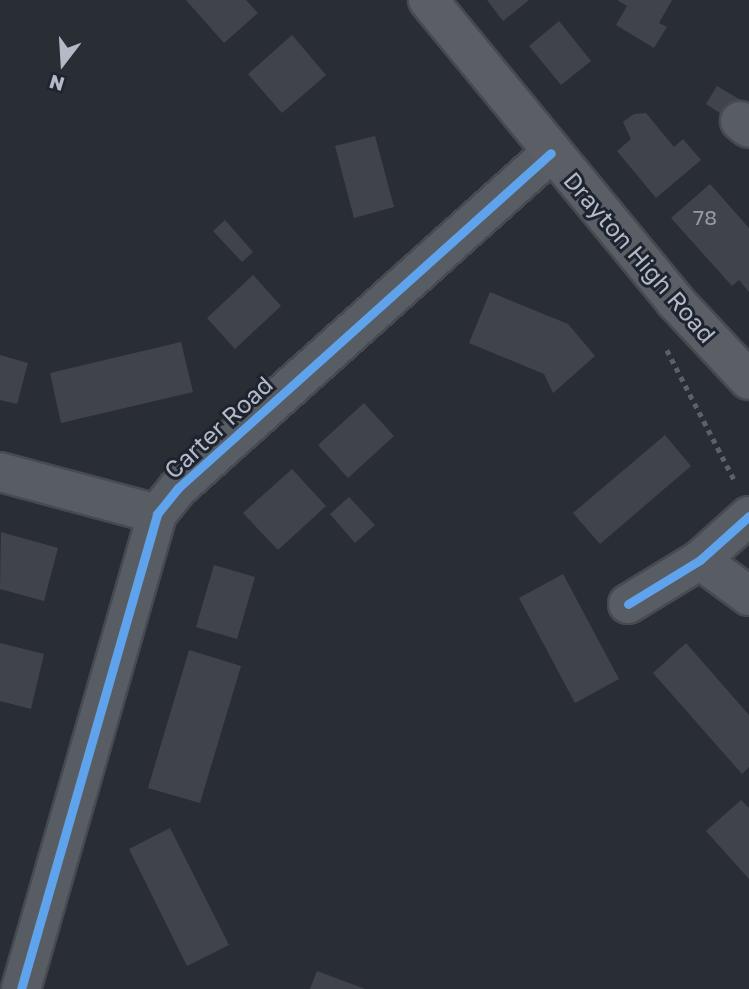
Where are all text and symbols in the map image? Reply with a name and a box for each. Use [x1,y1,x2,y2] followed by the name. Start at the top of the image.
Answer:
[28,28,98,98] north arrow
[46,70,67,97] text: N
[558,166,722,348] street label: Drayton High Road
[693,204,717,230] house number: 78
[158,370,278,484] street label: Carter Road

